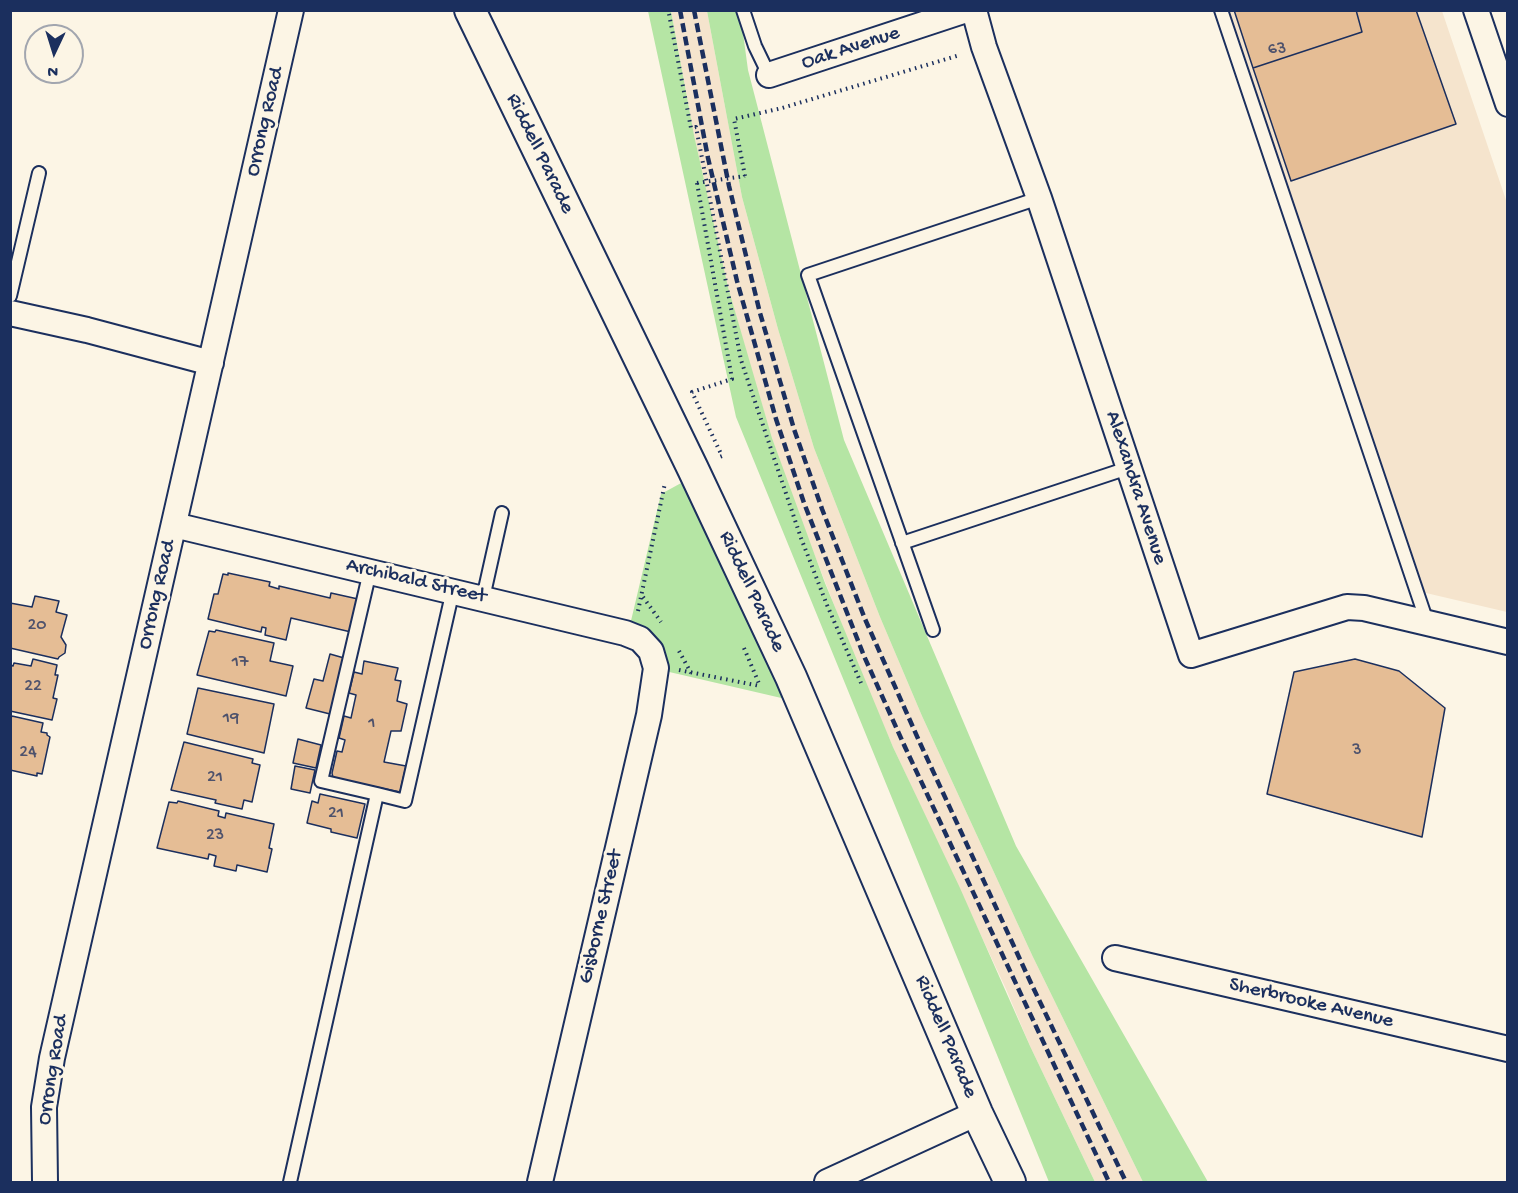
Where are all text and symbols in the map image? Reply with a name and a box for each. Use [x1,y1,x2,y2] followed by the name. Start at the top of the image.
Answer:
[799,21,903,77] street label: Oak Avenue
[24,24,84,84] north arrow
[1268,39,1286,61] house number: 63
[47,61,59,80] text: N
[241,65,291,179] street label: Orrong Road
[499,90,579,218] street label: Riddell Parade
[1098,408,1172,568] street label: Alexandra Avenue
[712,527,790,657] street label: Riddell Parade
[133,538,183,652] street label: Orrong Road
[343,554,489,610] street label: Archibald Street
[27,615,47,637] house number: 20
[232,652,248,674] house number: 17
[24,676,42,698] house number: 22
[223,708,239,730] house number: 19
[368,713,376,735] house number: 1
[1352,740,1362,762] house number: 3
[19,742,37,764] house number: 24
[207,767,223,789] house number: 21
[328,803,344,825] house number: 21
[206,825,224,847] house number: 23
[574,848,630,986] street label: Gisborne Street
[908,972,982,1102] street label: Riddell Parade
[1226,973,1396,1035] street label: Sherbrooke Avenue
[33,1013,75,1127] street label: Orrong Road

